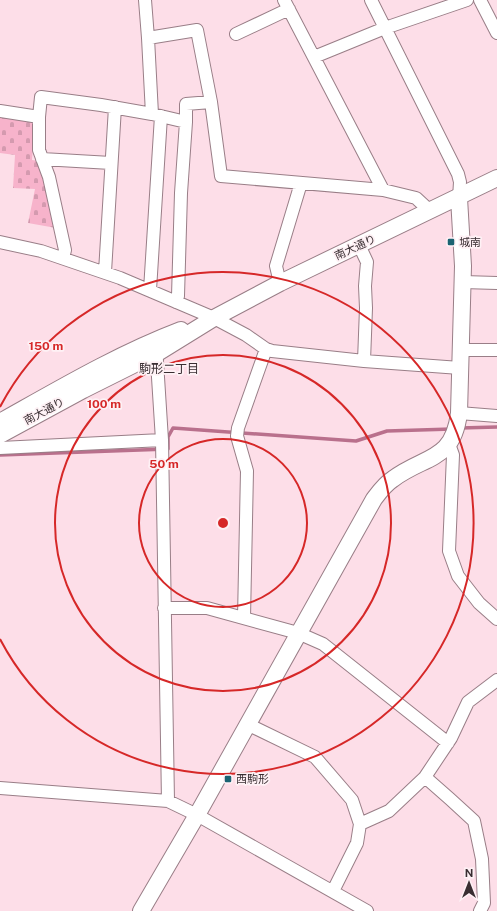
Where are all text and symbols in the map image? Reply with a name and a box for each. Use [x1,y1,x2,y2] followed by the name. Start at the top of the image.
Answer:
[333,232,377,262] street label: 南大通り
[459,236,481,248] place label: 城南
[446,237,456,247] marker: 城南
[29,339,63,353] text: 150 m
[139,362,199,376] district label: 駒形二丁目
[22,395,66,427] street label: 南大通り
[87,397,121,411] text: 100 m
[149,457,179,471] text: 50 m
[216,516,230,530] centre of rings
[236,773,269,785] place label: 西駒形
[223,774,233,784] marker: 西駒形
[449,863,489,903] north arrow
[465,867,473,879] text: N

